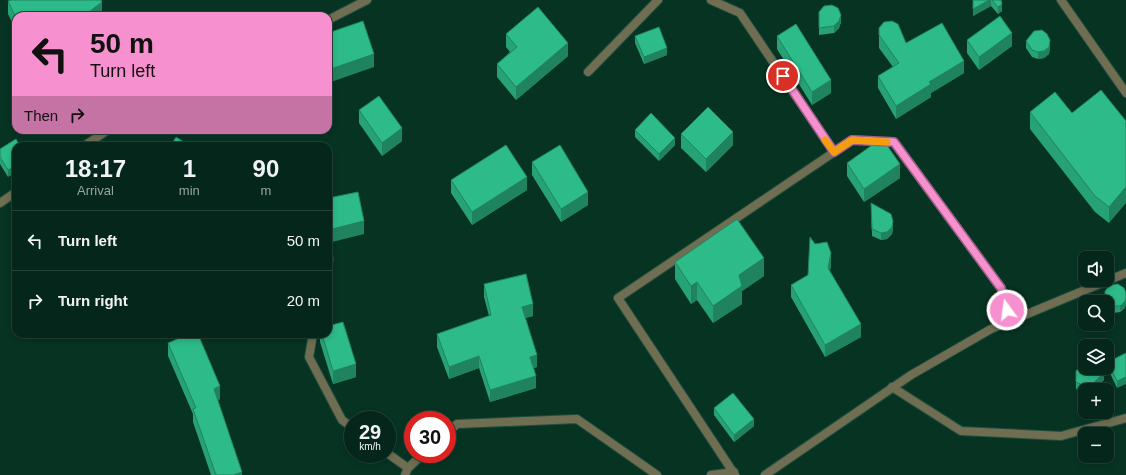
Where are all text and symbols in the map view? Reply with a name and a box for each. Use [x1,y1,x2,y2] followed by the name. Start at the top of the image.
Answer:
[24,28,76,80] icon: left
[90,28,154,59] text: 50 m
[766,59,800,93] pin
[90,61,155,81] text: Turn left
[772,65,794,87] icon: arrive
[66,104,88,126] icon: right
[24,107,58,124] text: Then
[65,155,126,182] text: 18:17
[183,155,196,182] text: 1
[253,155,279,182] text: 90
[77,183,114,198] text: Arrival
[179,183,200,198] text: min
[260,183,271,198] text: m
[24,230,46,252] icon: left
[58,232,117,249] text: Turn left
[287,232,320,249] text: 50 m
[1078,251,1114,463] map controls
[1078,251,1114,287] button: sound
[986,289,1028,331] position arrow
[24,290,46,312] icon: right
[58,292,128,309] text: Turn right
[287,292,320,309] text: 20 m
[1078,295,1114,331] button: search
[1078,339,1114,375] button: layers
[1078,383,1114,419] button: +
[404,411,456,463] speed limit sign: 30
[359,421,381,443] text: 29
[1078,427,1114,463] button: −
[359,441,381,452] text: km/h

